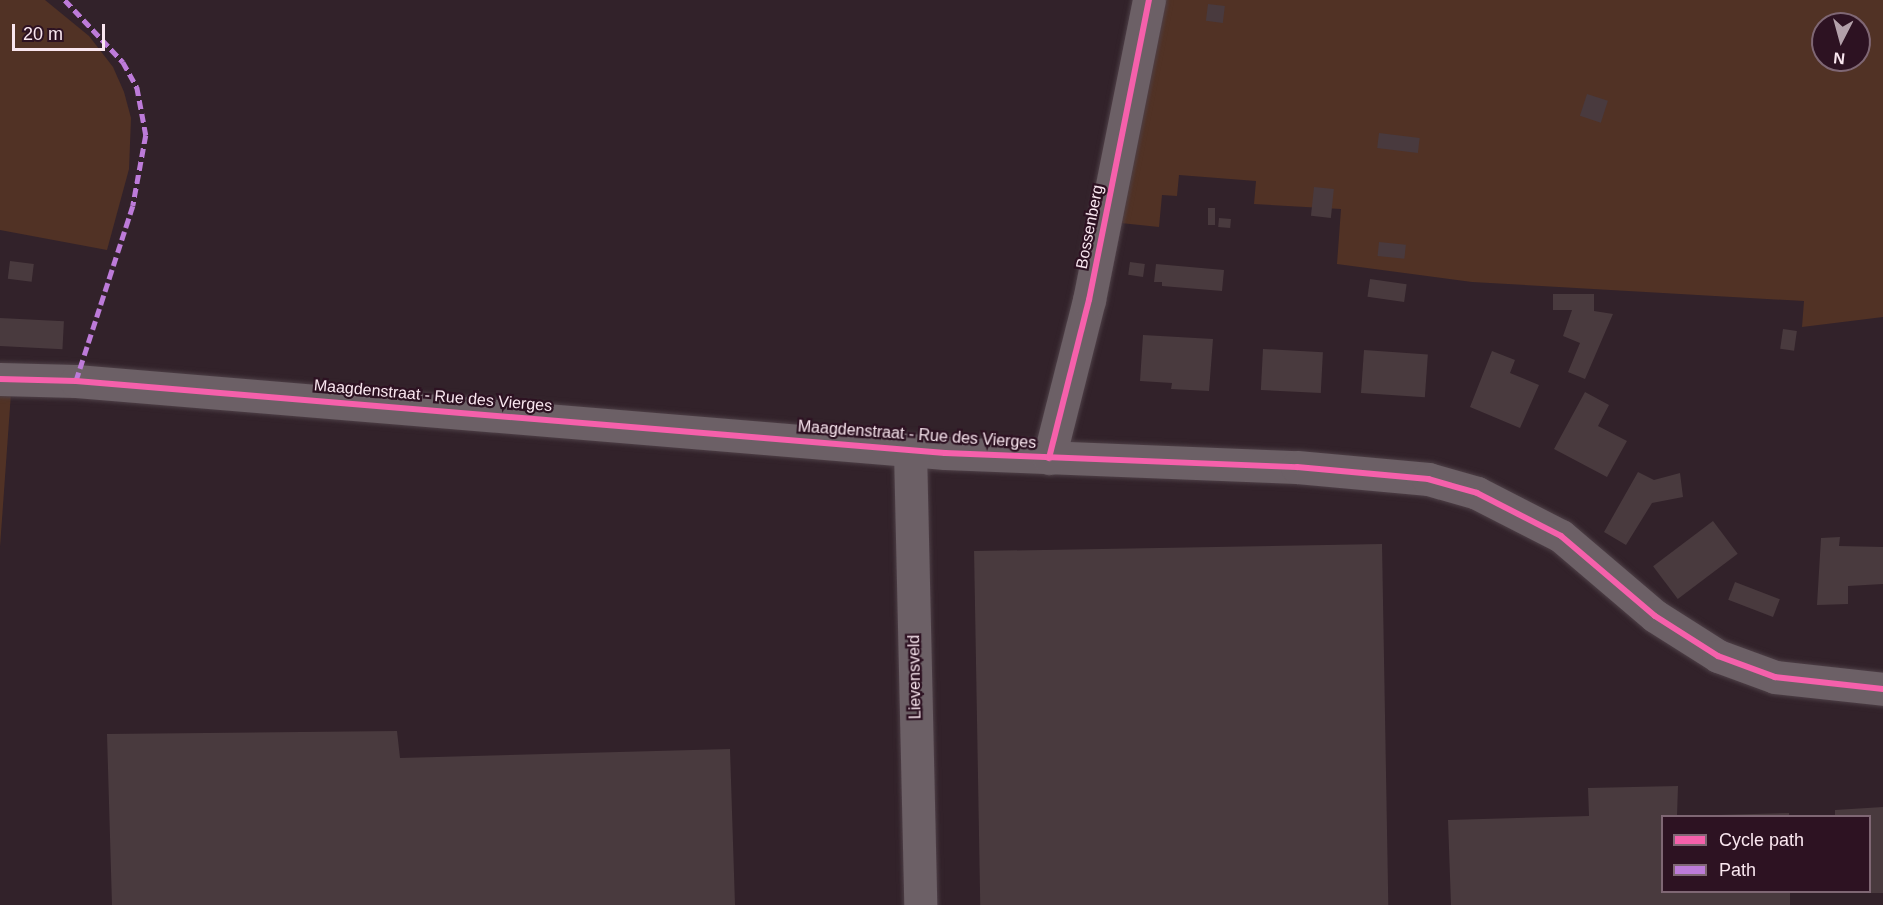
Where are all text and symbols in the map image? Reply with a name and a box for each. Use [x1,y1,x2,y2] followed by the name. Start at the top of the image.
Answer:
[15,12,108,50] scale bar
[1811,12,1871,72] north arrow
[23,24,63,44] text: 20 m
[1833,49,1846,67] text: N
[1072,183,1108,271] street label: Bossenberg
[313,376,553,416] street label: Maagdenstraat - Rue des Vierges
[797,417,1037,453] street label: Maagdenstraat - Rue des Vierges
[905,635,925,719] street label: Lievensveld
[1661,815,1871,893] legend
[1719,830,1804,850] text: Cycle path
[1719,860,1756,880] text: Path

